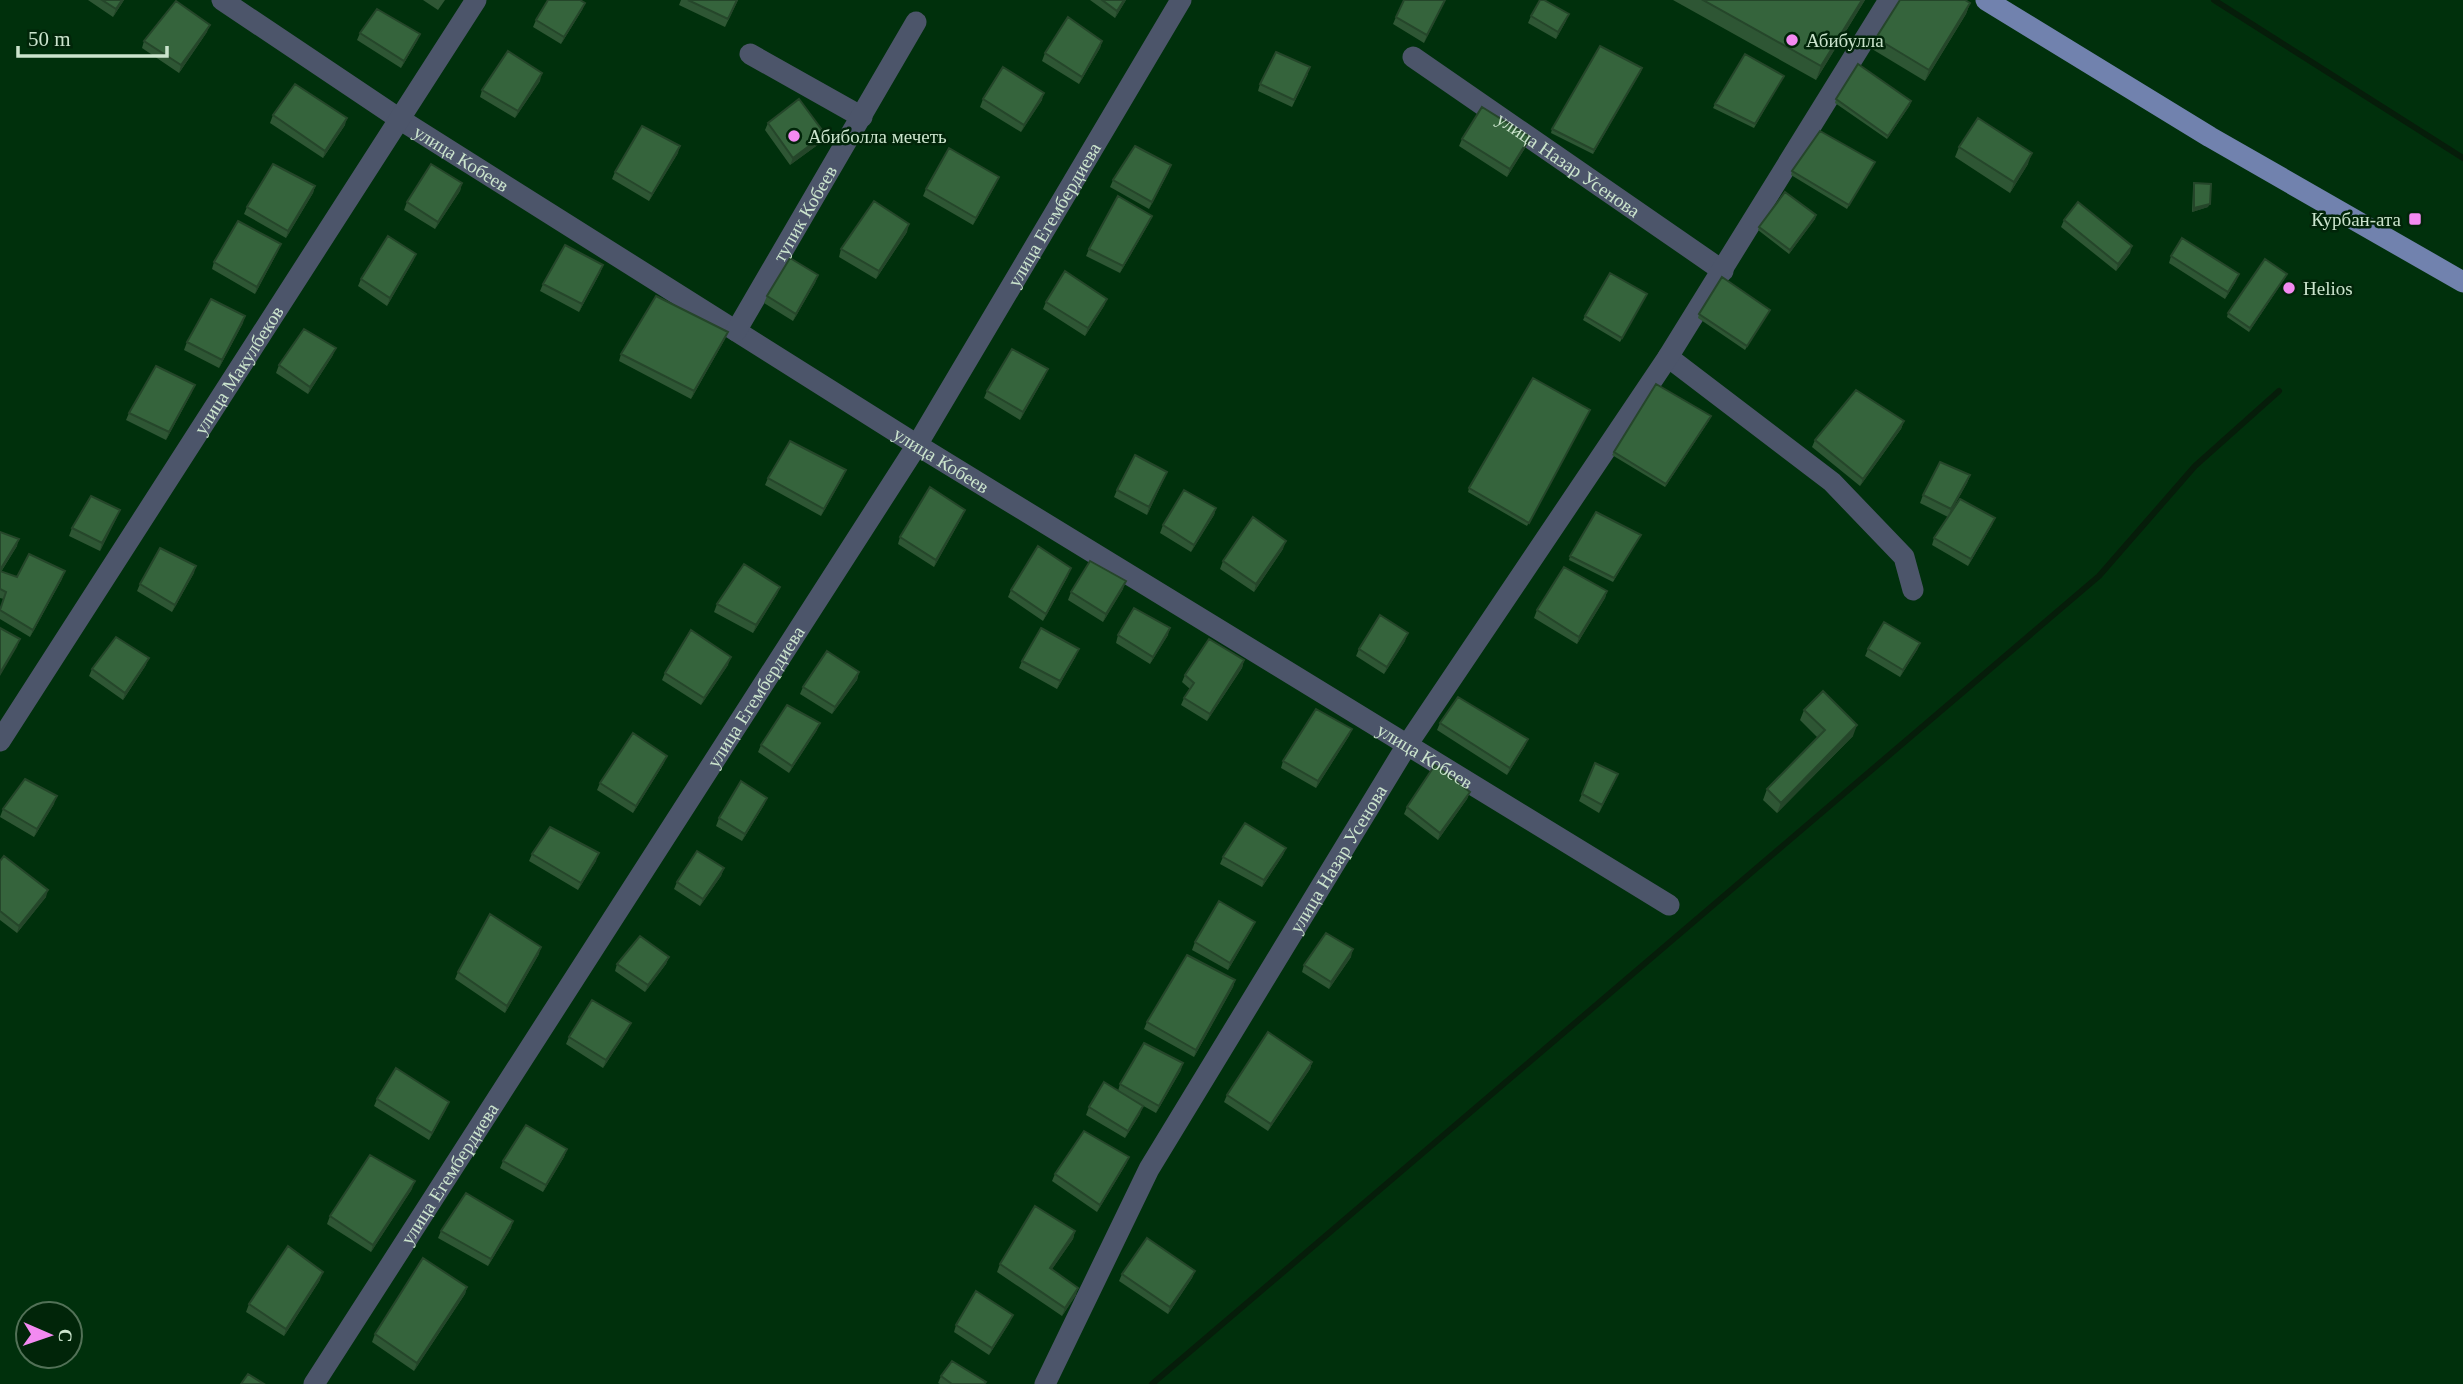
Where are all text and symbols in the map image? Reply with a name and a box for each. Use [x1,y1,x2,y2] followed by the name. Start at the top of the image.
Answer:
[18,14,166,58] scale bar
[28,27,71,51] text: 50 m
[1806,30,1884,51] place label: Абибулла
[1784,32,1800,48] marker: Абибулла
[1493,108,1644,222] street label: улица Назар Усенова
[410,121,513,196] street label: улица Кобеев
[808,126,947,147] place label: Абиболла мечеть
[786,128,802,144] marker: Абиболла мечеть
[1003,138,1105,291] street label: улица Егембердиева
[769,162,841,266] street label: тупик Кобеев
[2311,209,2402,230] place label: Курбан-ата
[2407,211,2423,227] marker: Курбан-ата
[2303,278,2353,299] place label: Helios
[2281,280,2297,296] marker: Helios
[190,302,288,438] street label: улица Макулбеков
[890,423,993,498] street label: улица Кобеев
[703,622,809,771] street label: улица Егембердиева
[1373,719,1477,793] street label: улица Кобеев
[1285,781,1391,937] street label: улица Назар Усенова
[396,1099,503,1249] street label: улица Егембердиева
[14,1300,84,1370] north arrow
[55,1328,76,1343] text: С

